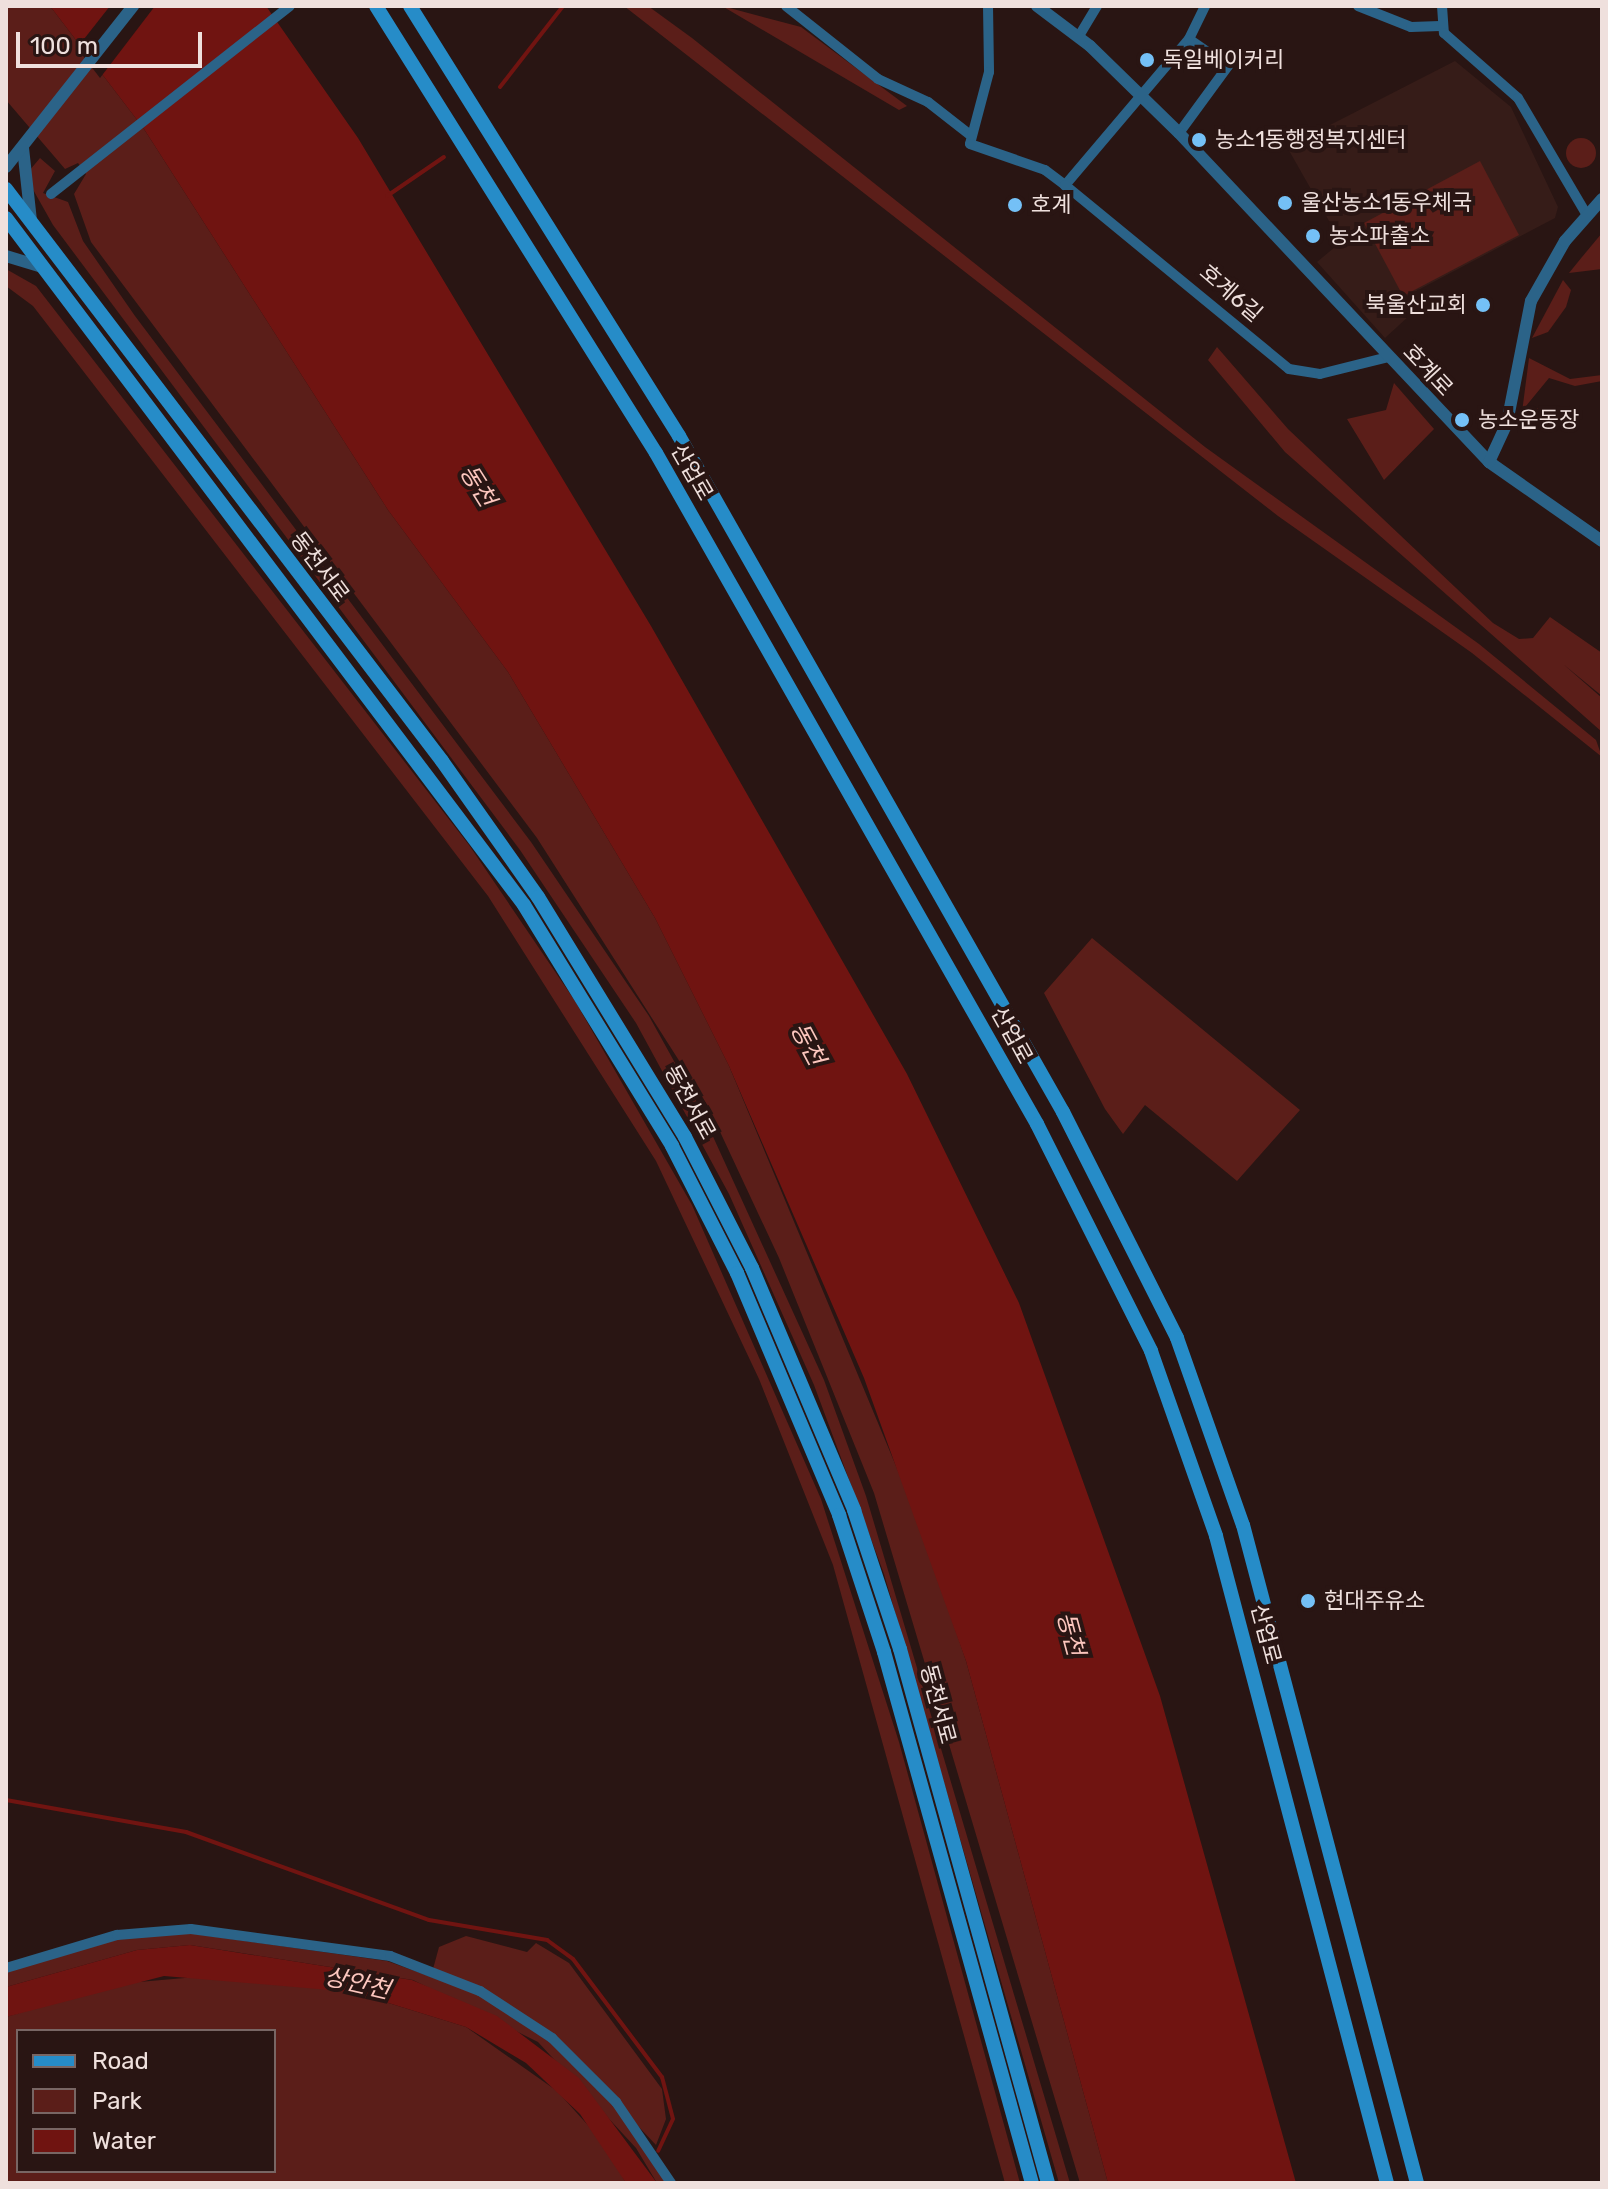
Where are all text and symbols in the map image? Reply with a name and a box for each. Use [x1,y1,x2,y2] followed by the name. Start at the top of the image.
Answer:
[20,16,206,66] scale bar
[30,32,98,60] text: 100 m
[1163,47,1284,73] place label: 독일베이커리
[1138,51,1156,69] marker: 독일베이커리
[1215,127,1407,153] place label: 농소1동행정복지센터
[1190,131,1208,149] marker: 농소1동행정복지센터
[1301,190,1472,216] place label: 울산농소1동우체국
[1031,192,1071,218] place label: 호계
[1276,194,1294,212] marker: 울산농소1동우체국
[1006,196,1024,214] marker: 호계
[1329,223,1430,249] place label: 농소파출소
[1304,227,1322,245] marker: 농소파출소
[1194,259,1268,327] street label: 호계6길
[1366,292,1467,318] place label: 북울산교회
[1474,296,1492,314] marker: 북울산교회
[1398,339,1458,401] street label: 호계로
[1478,407,1579,433] place label: 농소운동장
[1453,411,1471,429] marker: 농소운동장
[665,439,719,505] street label: 산업로
[453,460,501,512] water label: 동천
[285,527,355,607] street label: 동천서로
[986,1002,1038,1068] street label: 산업로
[784,1018,830,1070] water label: 동천
[659,1060,721,1144] street label: 동천서로
[1324,1588,1425,1614] place label: 현대주유소
[1299,1592,1317,1610] marker: 현대주유소
[1245,1601,1287,1667] street label: 산업로
[1050,1609,1090,1659] water label: 동천
[915,1661,961,1747] street label: 동천서로
[321,1963,393,2005] water label: 상안천
[16,2029,276,2173] legend
[92,2047,149,2075] text: Road
[92,2087,142,2115] text: Park
[92,2127,156,2155] text: Water

